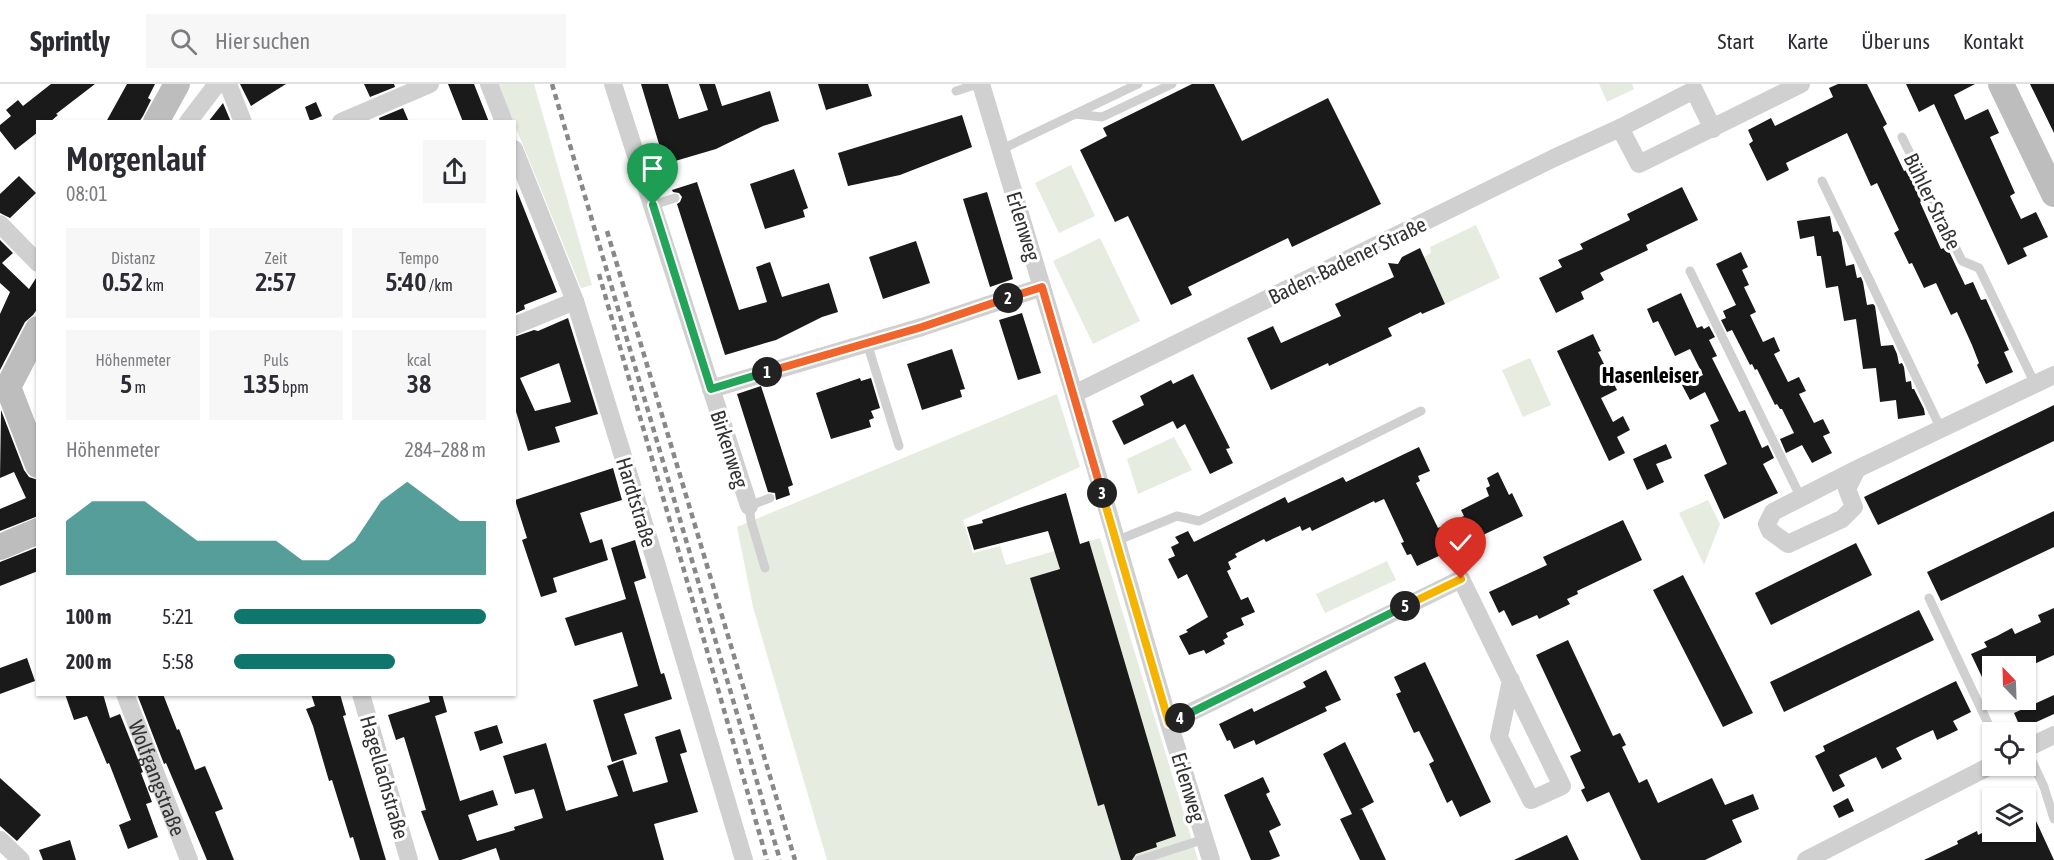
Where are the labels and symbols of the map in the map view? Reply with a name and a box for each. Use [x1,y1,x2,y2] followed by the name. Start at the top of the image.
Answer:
[627,143,678,205] pin
[1899,149,1967,253] street label: Bühler Straße
[1002,188,1046,264] street label: Erlenweg
[1264,211,1430,309] street label: Baden-Badener Straße
[993,283,1023,313] pin: 2
[752,357,782,387] pin: 1
[1602,362,1699,388] district label: Hasenleiser
[706,407,754,491] street label: Birkenweg
[612,454,662,550] street label: Hardtstraße
[1087,478,1117,508] pin: 3
[1435,517,1486,579] pin
[1390,591,1420,621] pin: 5
[1982,656,2036,710] north arrow
[1165,703,1195,733] pin: 4
[356,712,414,842] street label: Hagellachstraße
[124,717,191,839] street label: Wolfgangstraße
[1167,749,1211,825] street label: Erlenweg

